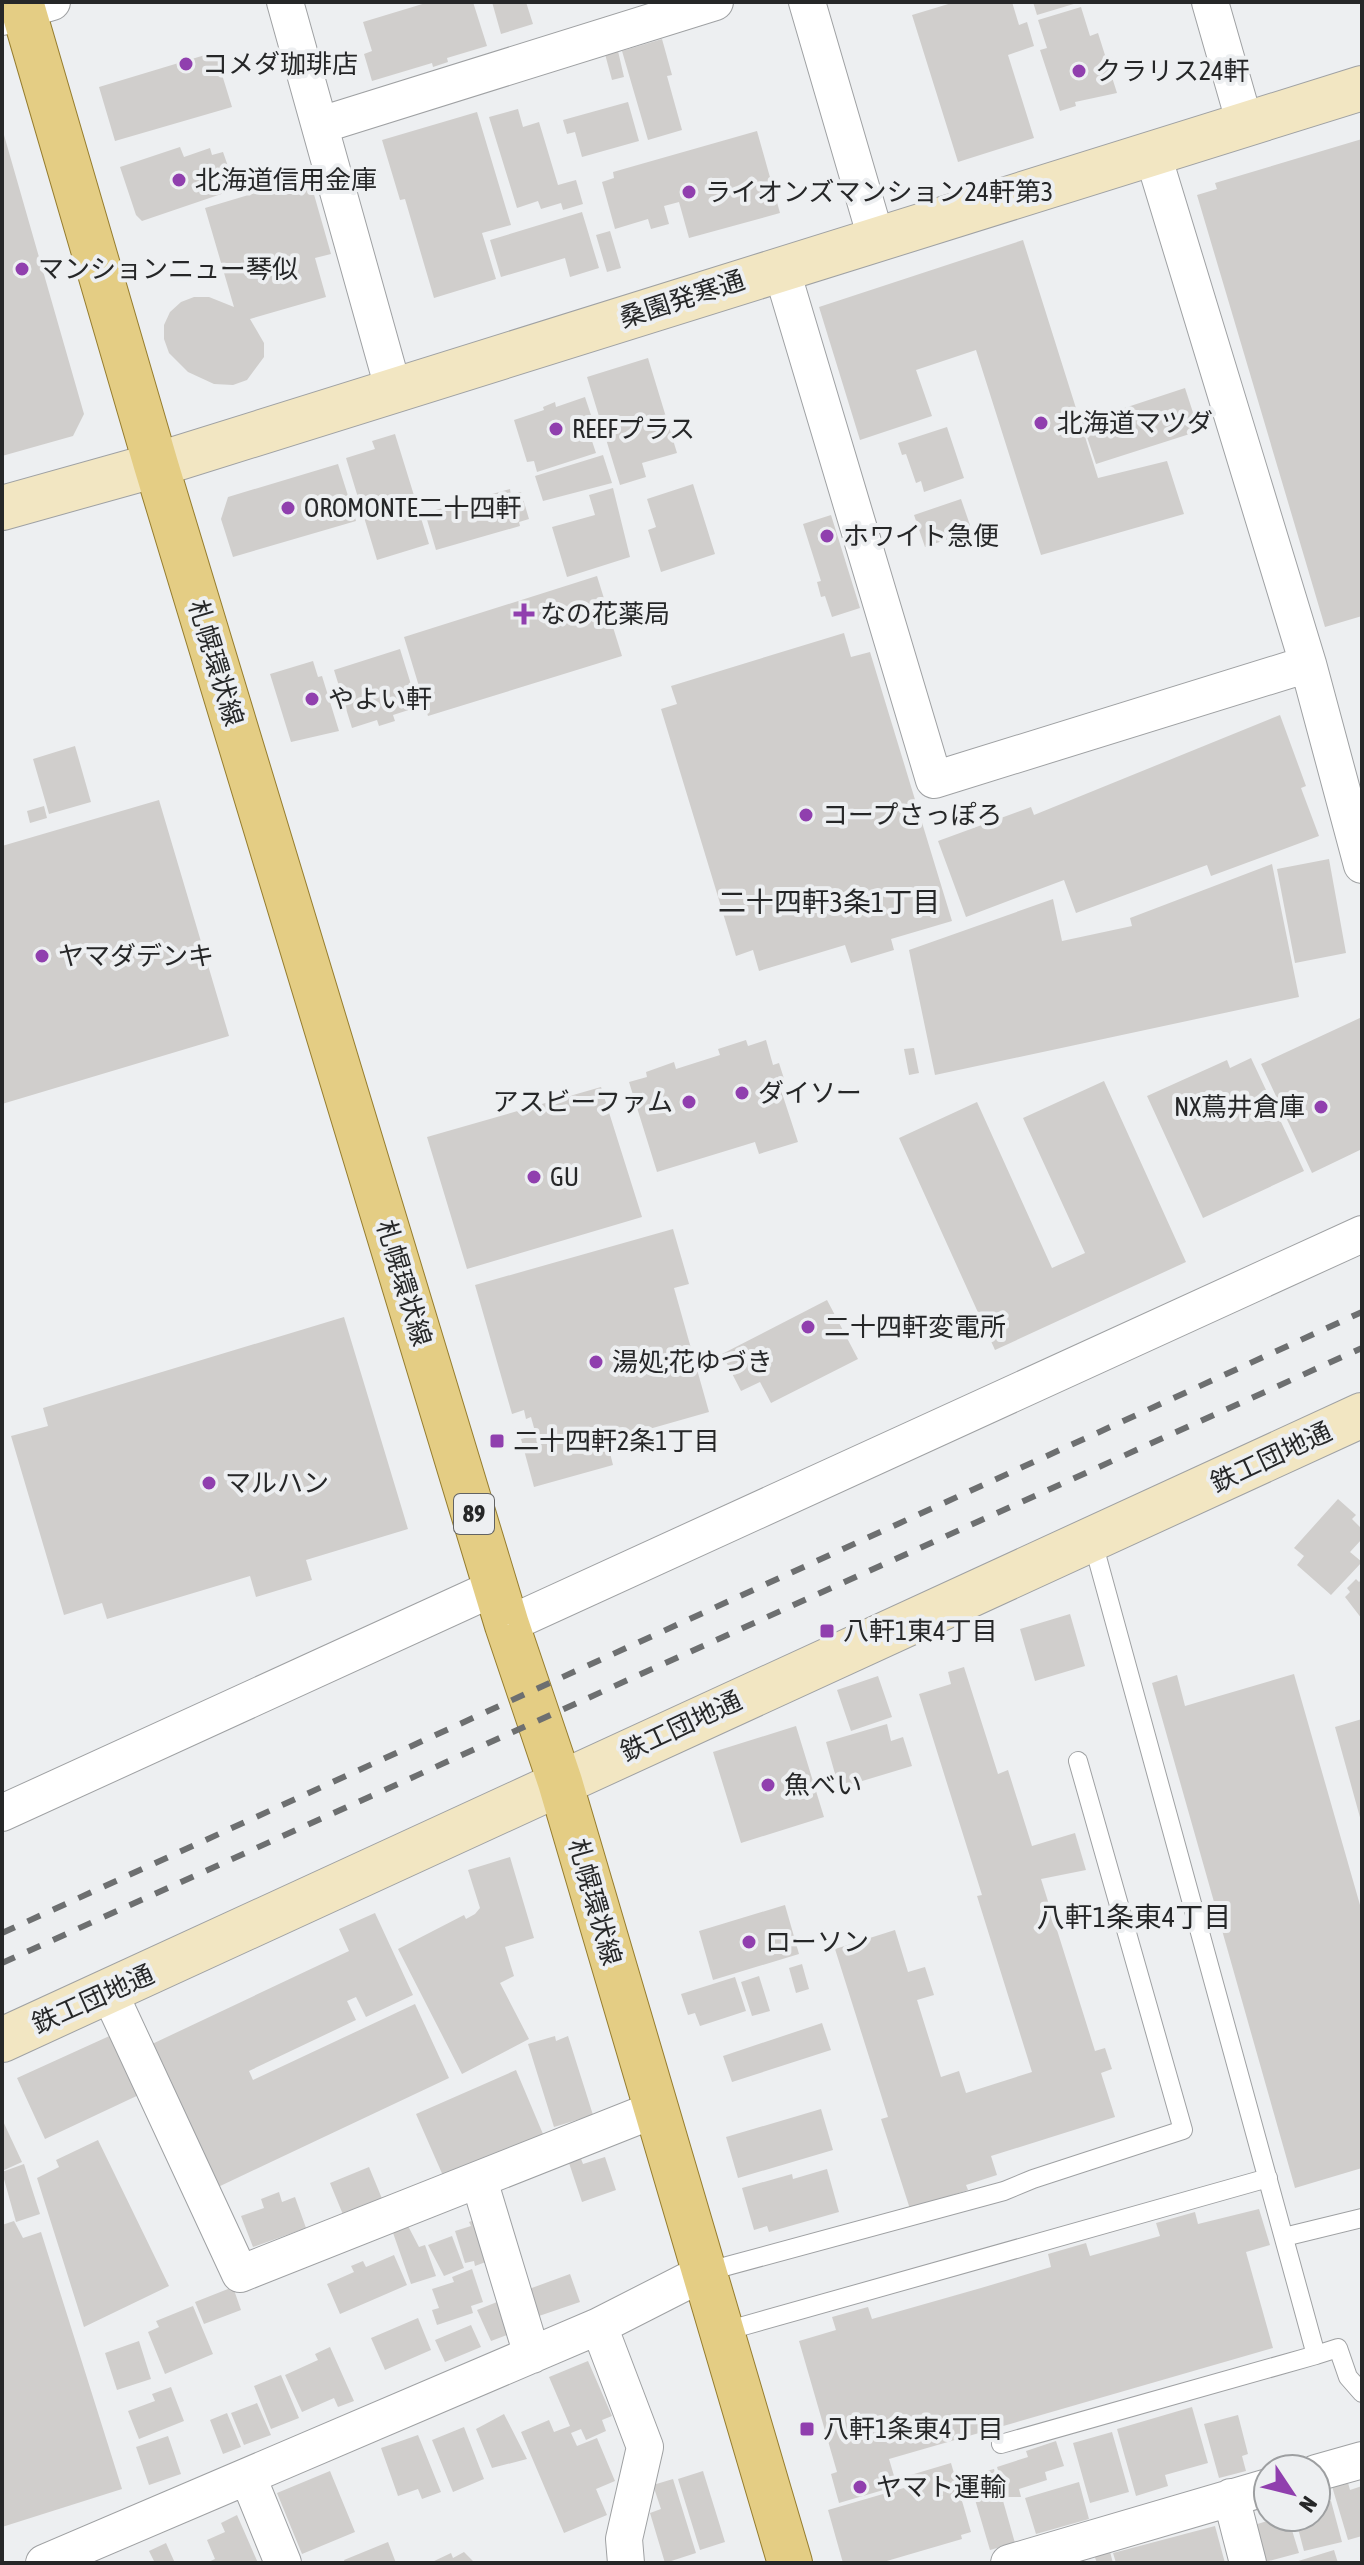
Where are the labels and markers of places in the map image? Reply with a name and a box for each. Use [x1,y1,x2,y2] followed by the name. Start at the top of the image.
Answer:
[202,49,358,79] place label: コメダ珈琲店
[177,55,195,73] marker: コメダ珈琲店
[1095,56,1249,86] place label: クラリス24軒
[1070,62,1088,80] marker: クラリス24軒
[195,165,377,195] place label: 北海道信用金庫
[170,171,188,189] marker: 北海道信用金庫
[705,177,1053,207] place label: ライオンズマンション24軒第3
[680,183,698,201] marker: ライオンズマンション24軒第3
[38,254,298,284] place label: マンションニュー琴似
[13,260,31,278] marker: マンションニュー琴似
[1057,408,1213,438] place label: 北海道マツダ
[572,414,695,444] place label: REEFプラス
[1032,414,1050,432] marker: 北海道マツダ
[547,420,565,438] marker: REEFプラス
[304,493,522,523] place label: OROMONTE二十四軒
[279,499,297,517] marker: OROMONTE二十四軒
[843,521,999,551] place label: ホワイト急便
[818,527,836,545] marker: ホワイト急便
[540,599,670,629] place label: なの花薬局
[515,605,533,623] marker: なの花薬局
[328,684,432,714] place label: やよい軒
[303,690,321,708] marker: やよい軒
[822,800,1002,830] place label: コープさっぽろ
[797,806,815,824] marker: コープさっぽろ
[58,941,214,971] place label: ヤマダデンキ
[33,947,51,965] marker: ヤマダデンキ
[758,1078,862,1108] place label: ダイソー
[733,1084,751,1102] marker: ダイソー
[493,1087,673,1117] place label: アスビーファム
[1174,1092,1305,1122] place label: NX蔦井倉庫
[680,1093,698,1111] marker: アスビーファム
[1312,1098,1330,1116] marker: NX蔦井倉庫
[550,1162,579,1192] place label: GU
[525,1168,543,1186] marker: GU
[824,1312,1006,1342] place label: 二十四軒変電所
[799,1318,817,1336] marker: 二十四軒変電所
[612,1347,773,1377] place label: 湯処;花ゆづき
[587,1353,605,1371] marker: 湯処;花ゆづき
[513,1426,719,1456] place label: 二十四軒2条1丁目
[488,1432,506,1450] marker: 二十四軒2条1丁目
[225,1468,329,1498] place label: マルハン
[200,1474,218,1492] marker: マルハン
[843,1616,997,1646] place label: 八軒1東4丁目
[818,1622,836,1640] marker: 八軒1東4丁目
[784,1770,862,1800] place label: 魚べい
[759,1776,777,1794] marker: 魚べい
[765,1927,869,1957] place label: ローソン
[740,1933,758,1951] marker: ローソン
[823,2414,1003,2444] place label: 八軒1条東4丁目
[798,2420,816,2438] marker: 八軒1条東4丁目
[876,2472,1006,2502] place label: ヤマト運輸
[851,2478,869,2496] marker: ヤマト運輸

